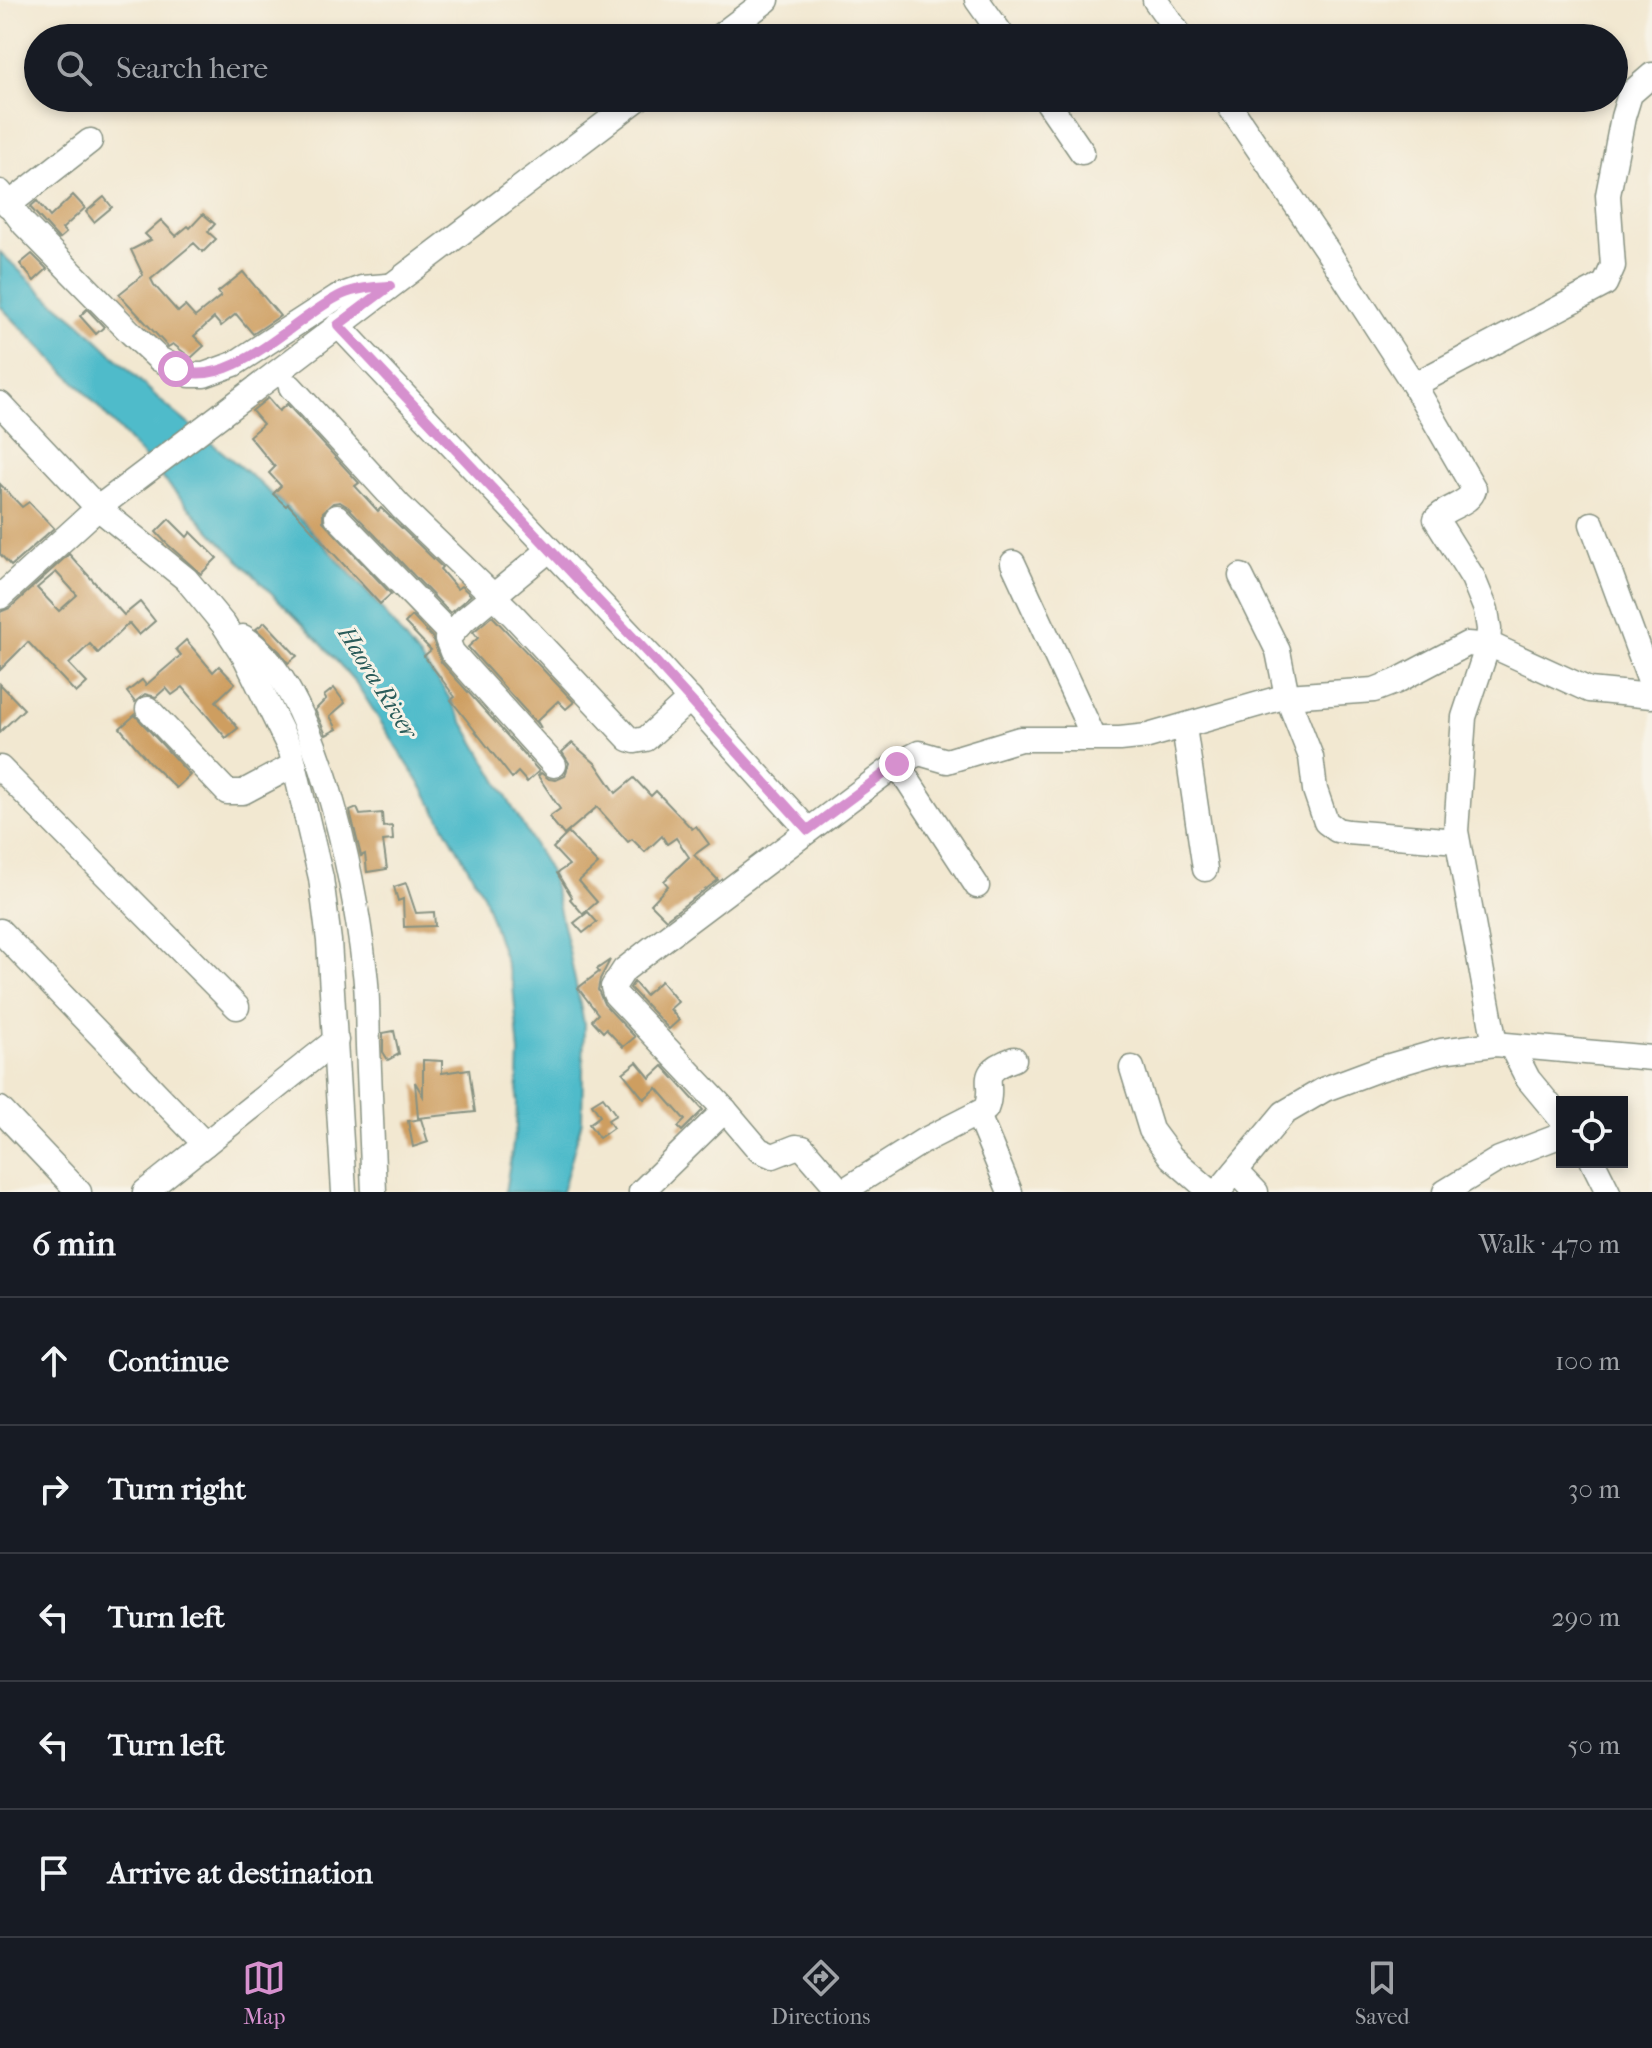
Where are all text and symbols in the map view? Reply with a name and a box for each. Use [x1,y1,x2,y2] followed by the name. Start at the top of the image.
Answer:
[24,24,1628,112] search box
[52,46,96,90] icon: search
[116,51,268,86] text: Search here
[158,351,194,387] route start
[332,620,425,745] water label: Haora River
[879,746,915,782] route end
[1556,1096,1628,1168] map controls
[1556,1096,1628,1168] button: locate
[32,1224,116,1264] text: 6 min
[1479,1229,1620,1260] text: Walk · 470 m
[32,1339,76,1383] icon: ahead
[108,1344,229,1379] text: Continue
[1555,1346,1620,1377] text: 100 m
[32,1467,76,1511] icon: right
[108,1472,246,1507] text: Turn right
[1568,1474,1620,1505] text: 30 m
[32,1595,76,1639] icon: left
[108,1600,225,1635] text: Turn left
[1551,1602,1620,1633] text: 290 m
[32,1723,76,1767] icon: left
[108,1728,225,1763] text: Turn left
[1567,1730,1620,1761] text: 50 m
[32,1851,76,1895] icon: arrive
[108,1856,373,1891] text: Arrive at destination
[242,1956,286,2030] tab: Map
[771,1956,870,2030] tab: Directions
[1355,1956,1410,2030] tab: Saved

